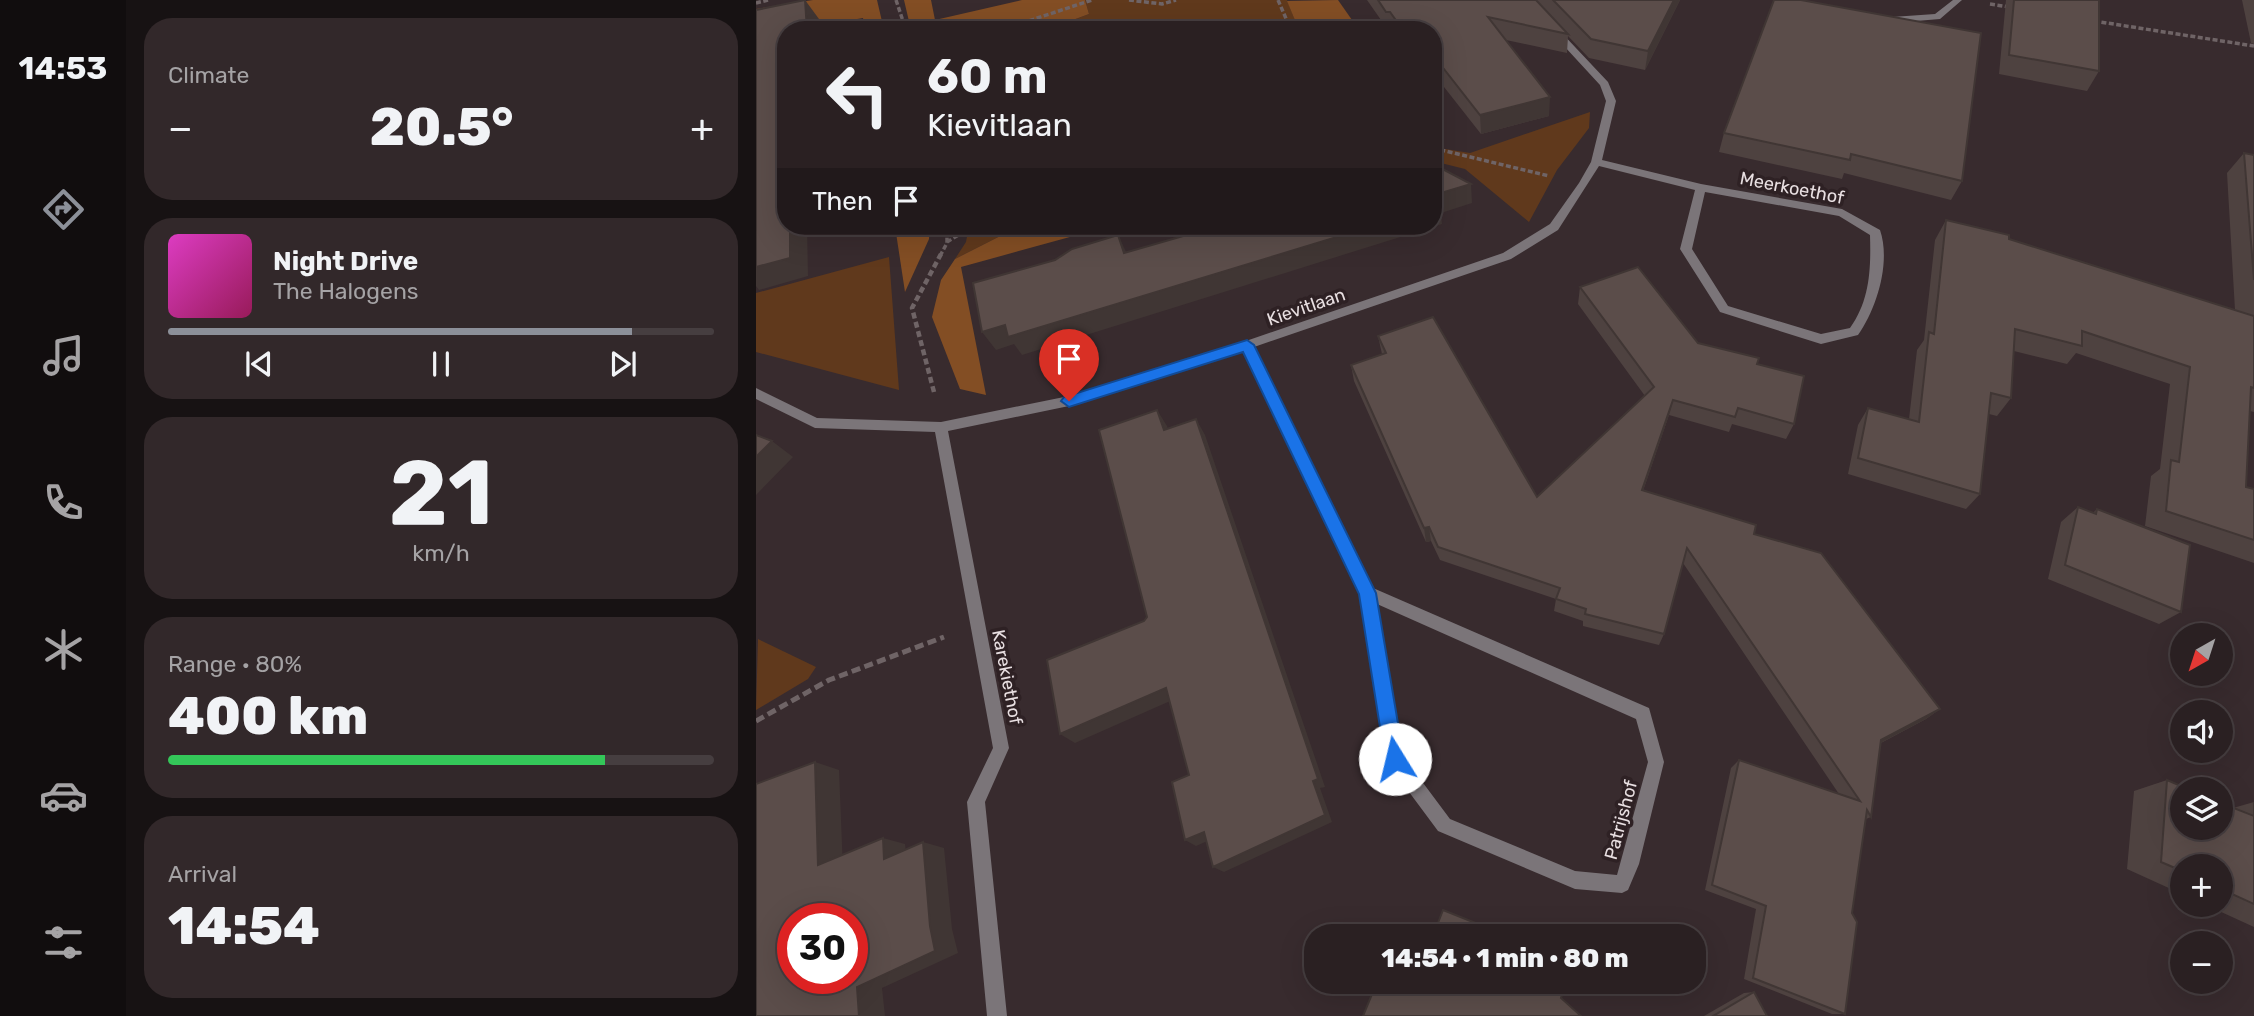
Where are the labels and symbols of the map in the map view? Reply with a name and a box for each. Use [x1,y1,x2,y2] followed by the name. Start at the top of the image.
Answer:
[1738,167,1846,209] street label: Meerkoethof
[1264,283,1348,331] street label: Kievitlaan
[1039,329,1099,401] pin
[2170,623,2233,686] north arrow
[987,628,1027,726] street label: Karekiethof
[1358,722,1432,796] position arrow
[1600,778,1642,862] street label: Patrijshof
[777,903,868,994] speed limit sign: 30

